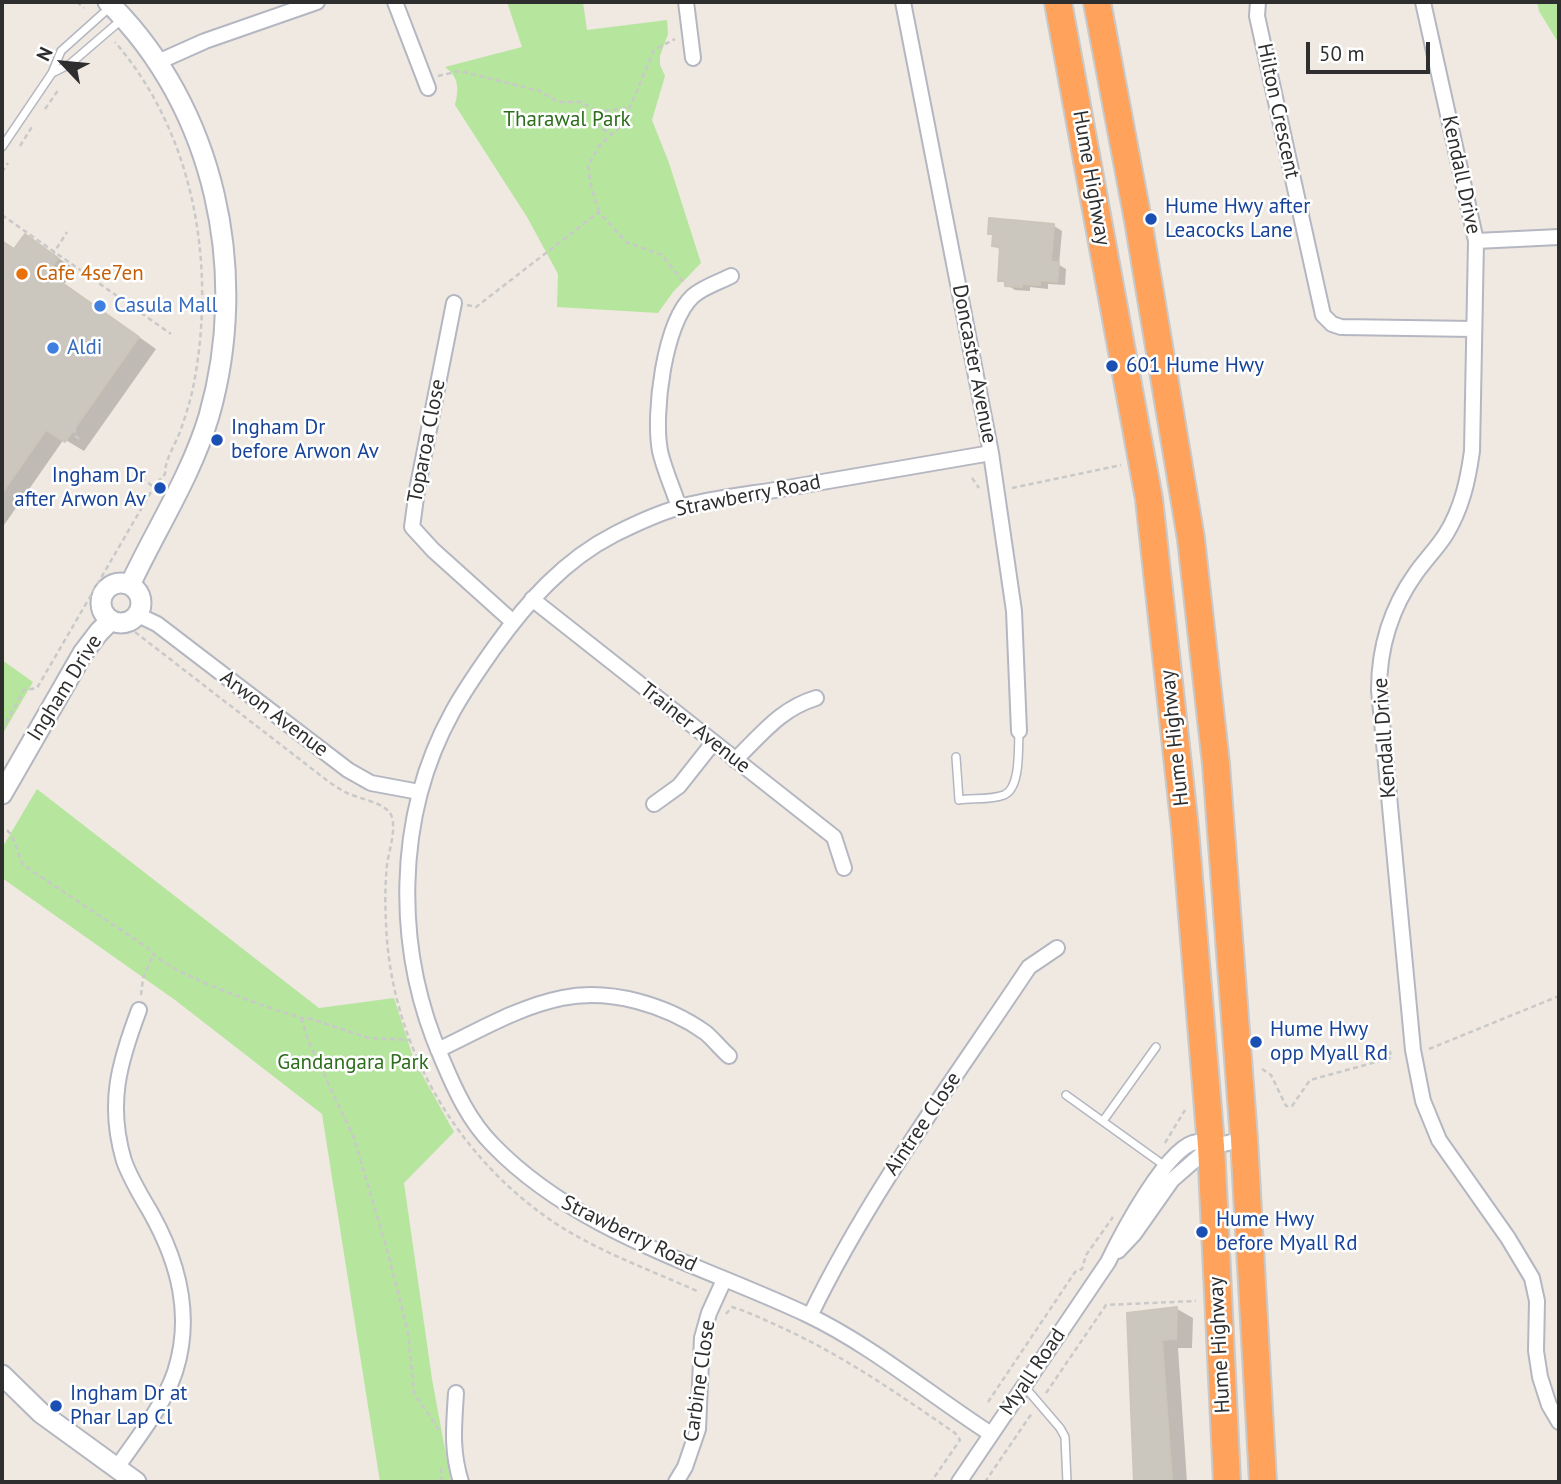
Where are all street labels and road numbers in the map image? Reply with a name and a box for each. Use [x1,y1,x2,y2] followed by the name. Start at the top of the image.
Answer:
[1251,41,1305,181] street label: Hilton Crescent
[1067,108,1115,248] street label: Hume Highway
[1436,113,1486,237] street label: Kendall Drive
[946,283,1002,445] street label: Doncaster Avenue
[403,377,451,505] street label: Toparoa Close
[673,470,823,522] street label: Strawberry Road
[22,630,108,746] street label: Ingham Drive
[215,665,333,763] street label: Arwon Avenue
[1155,669,1195,807] street label: Hume Highway
[635,677,755,779] street label: Trainer Avenue
[1368,677,1402,799] street label: Kendall Drive
[879,1068,967,1180] street label: Aintree Close
[557,1190,701,1278] street label: Strawberry Road
[1204,1276,1236,1414] street label: Hume Highway
[679,1318,721,1444] street label: Carbine Close
[995,1324,1071,1420] street label: Myall Road

